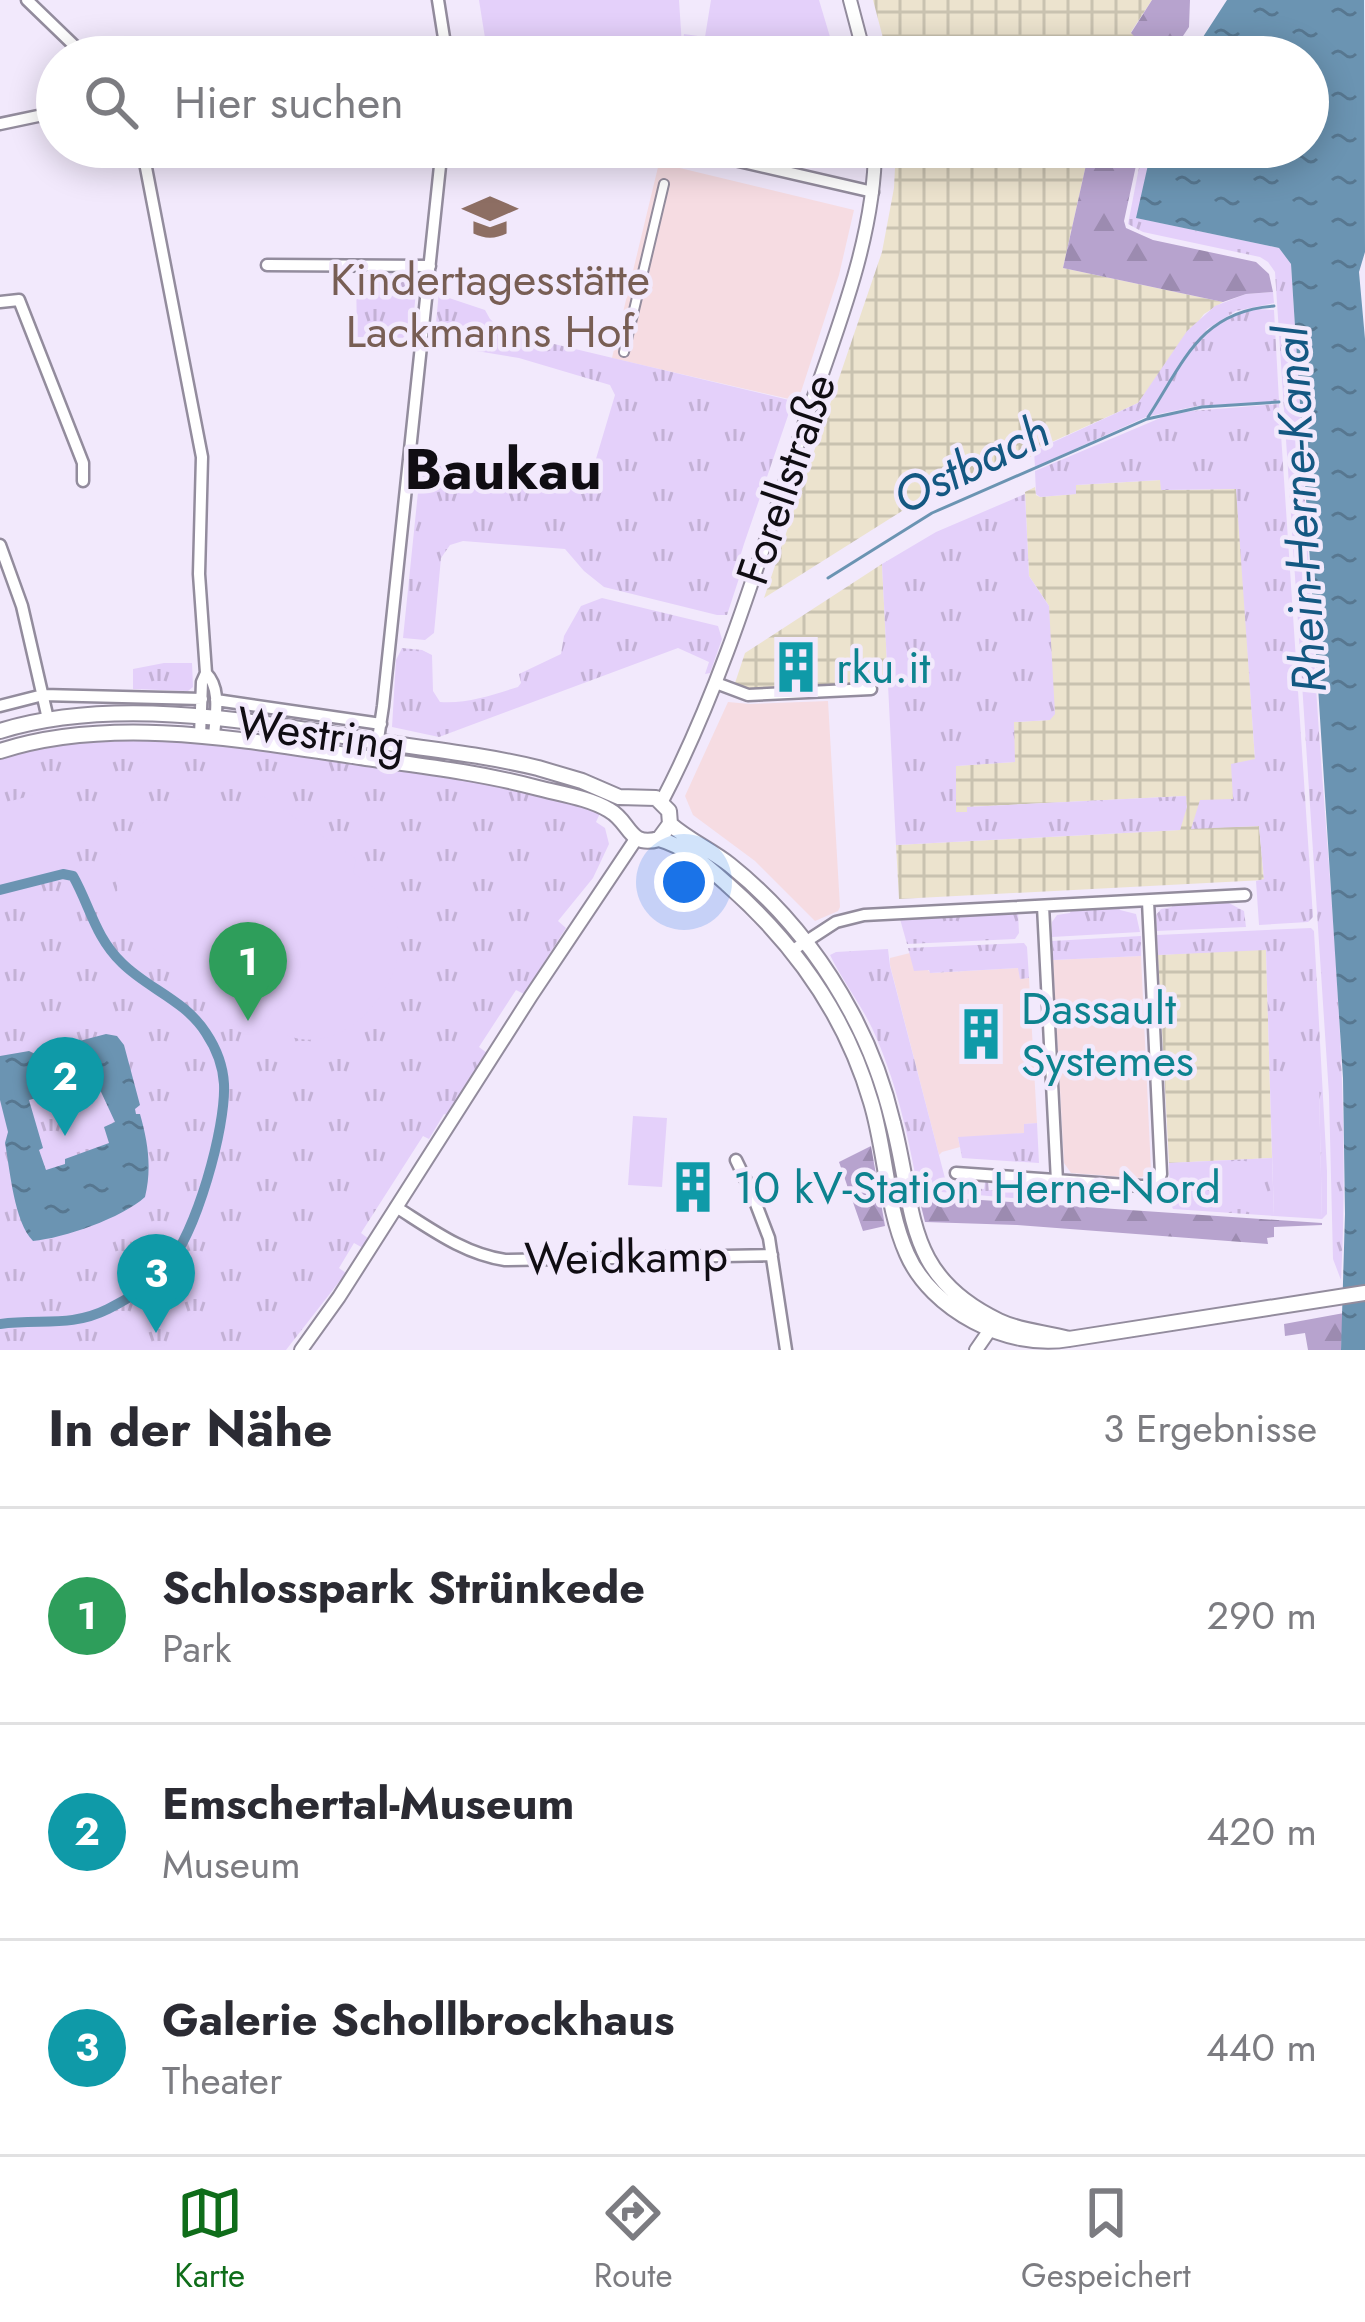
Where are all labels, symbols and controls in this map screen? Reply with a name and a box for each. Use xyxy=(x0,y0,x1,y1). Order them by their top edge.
search box xyxy=(36,36,1329,168)
icon: search xyxy=(78,69,144,135)
text: Hier suchen xyxy=(174,70,404,135)
school or university icon: Kindertagesstätte Lackmanns Hof xyxy=(461,188,519,246)
place label: Kindertagesstätte Lackmanns Hof xyxy=(330,247,650,364)
water label: Rhein-Herne-Kanal xyxy=(1256,323,1344,695)
street label: Forellstraße xyxy=(720,365,852,593)
water label: Ostbach xyxy=(881,396,1061,532)
district label: Baukau xyxy=(404,428,602,510)
place label: rku.it xyxy=(836,635,931,700)
building icon: rku.it xyxy=(767,638,825,696)
street label: Westring xyxy=(233,690,409,778)
your location xyxy=(654,852,714,912)
pin: 1 xyxy=(209,922,287,1021)
place label: Dassault Systemes xyxy=(1021,976,1194,1093)
building icon: Dassault Systemes xyxy=(952,1005,1010,1063)
pin: 2 xyxy=(26,1037,104,1136)
place label: 10 kV-Station Herne-Nord xyxy=(733,1155,1221,1220)
building icon: 10 kV-Station Herne-Nord xyxy=(664,1158,722,1216)
street label: Weidkamp xyxy=(524,1223,728,1291)
pin: 3 xyxy=(117,1234,195,1333)
text: In der Nähe xyxy=(48,1391,332,1465)
text: 3 Ergebnisse xyxy=(1103,1400,1317,1457)
text: Schlosspark Strünkede xyxy=(162,1555,645,1620)
text: 1 xyxy=(77,1587,97,1644)
text: 290 m xyxy=(1207,1587,1317,1644)
text: Park xyxy=(162,1620,232,1677)
text: Emschertal-Museum xyxy=(162,1771,574,1836)
text: 2 xyxy=(74,1803,100,1860)
text: 420 m xyxy=(1207,1803,1317,1860)
text: Museum xyxy=(162,1836,301,1893)
text: Galerie Schollbrockhaus xyxy=(162,1987,674,2052)
text: 3 xyxy=(75,2019,99,2076)
text: 440 m xyxy=(1206,2019,1317,2076)
text: Theater xyxy=(162,2052,282,2109)
tab: Karte xyxy=(174,2180,245,2299)
tab: Route xyxy=(594,2180,672,2299)
tab: Gespeichert xyxy=(1021,2180,1191,2299)

